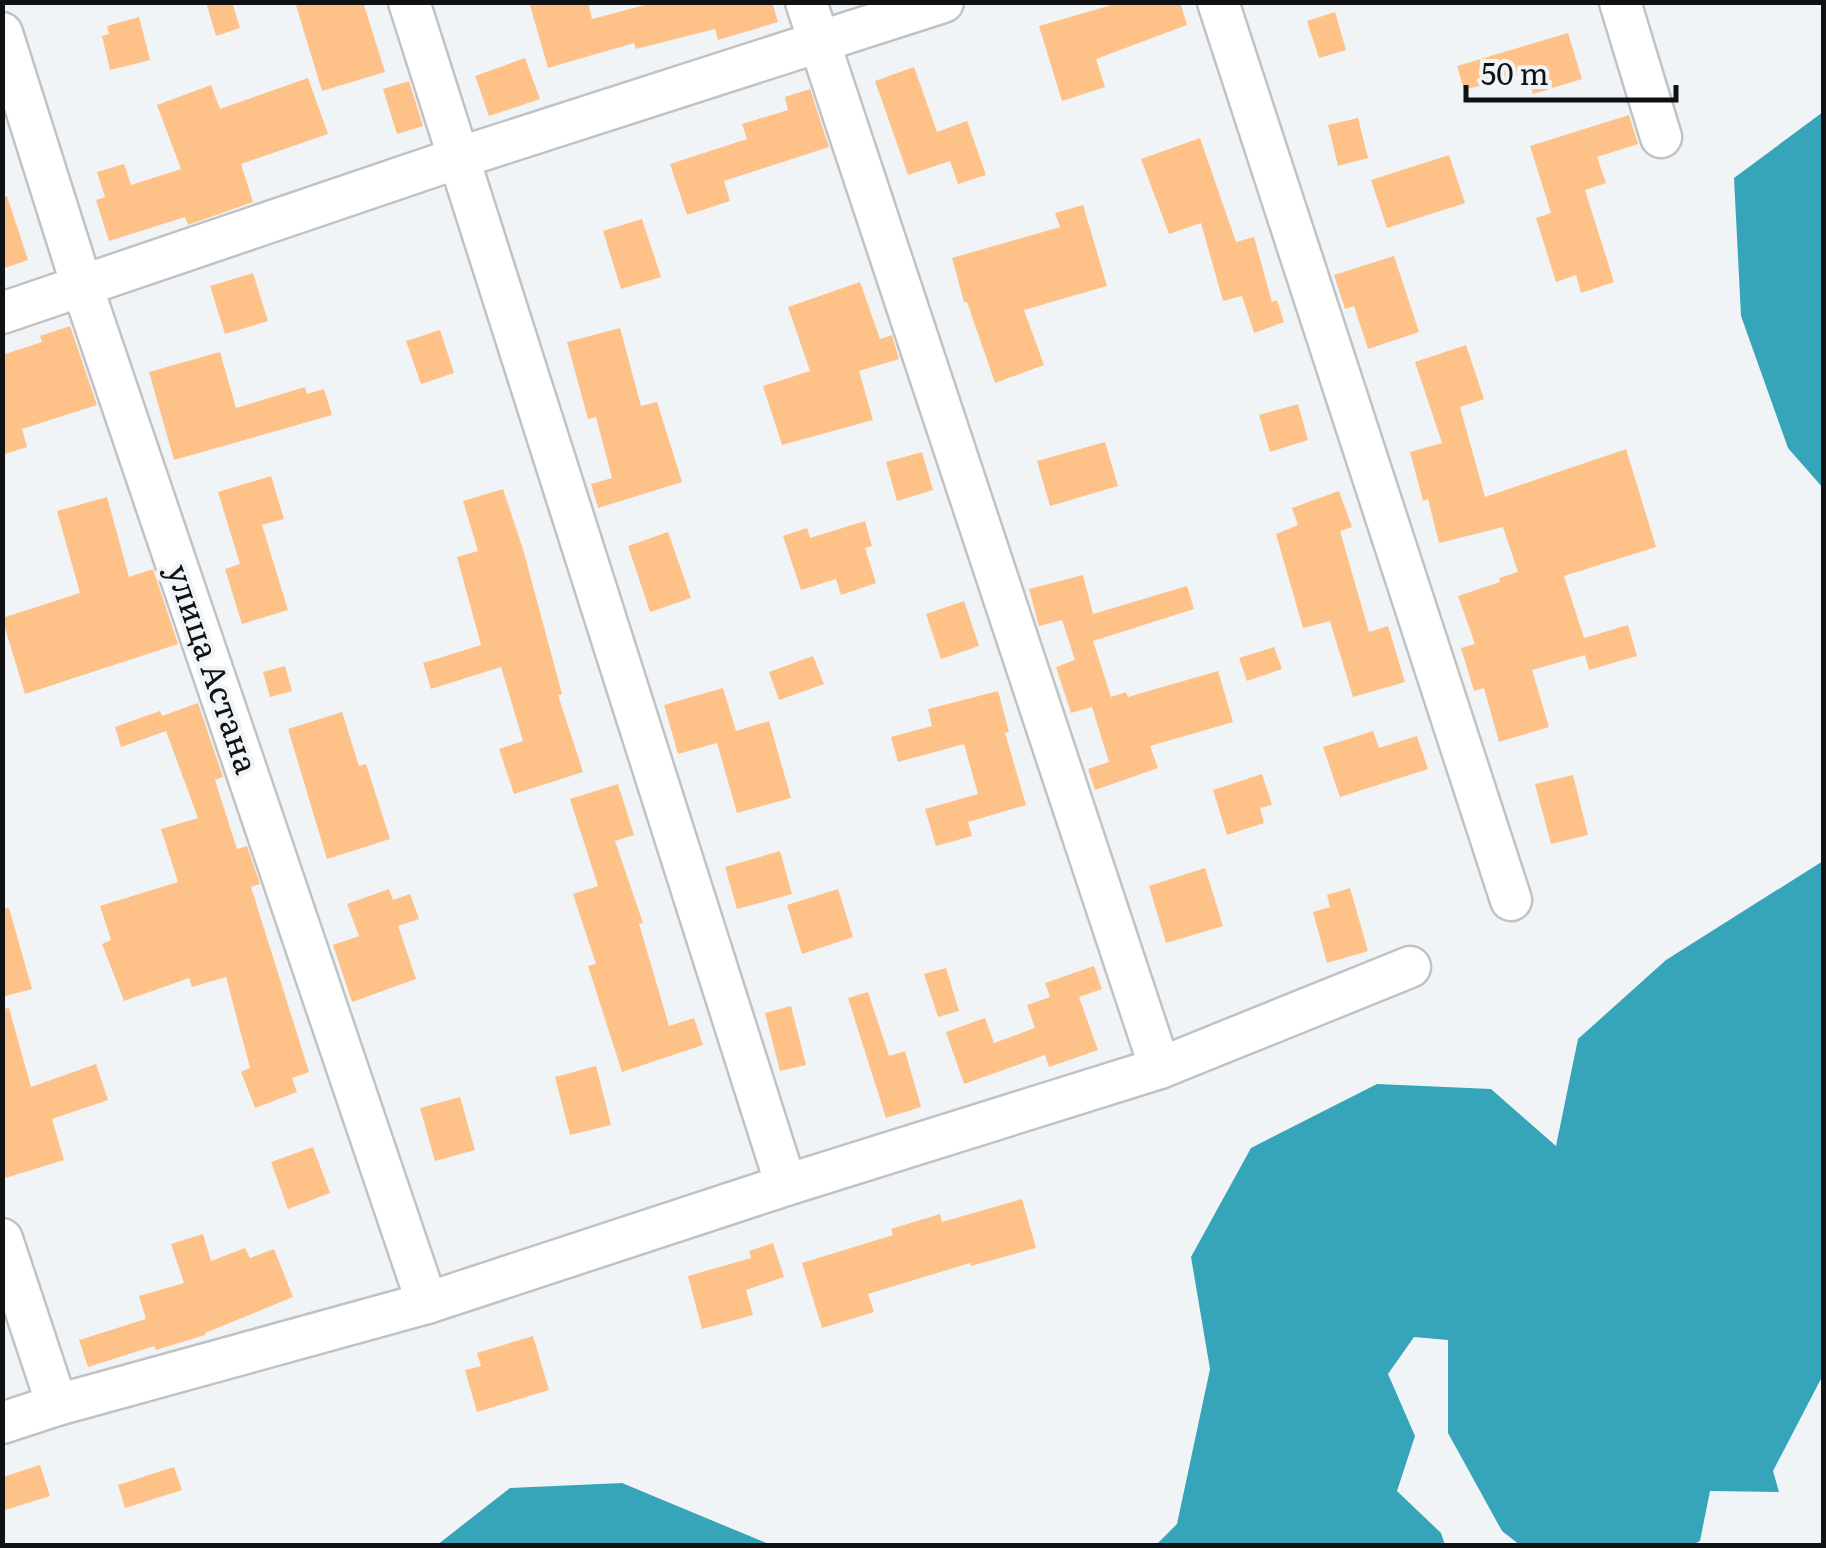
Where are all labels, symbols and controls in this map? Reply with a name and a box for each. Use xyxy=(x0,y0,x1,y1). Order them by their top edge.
scale bar xyxy=(1466,40,1676,102)
text: 50 m xyxy=(1481,50,1549,94)
street label: улица Астана xyxy=(157,557,273,780)

